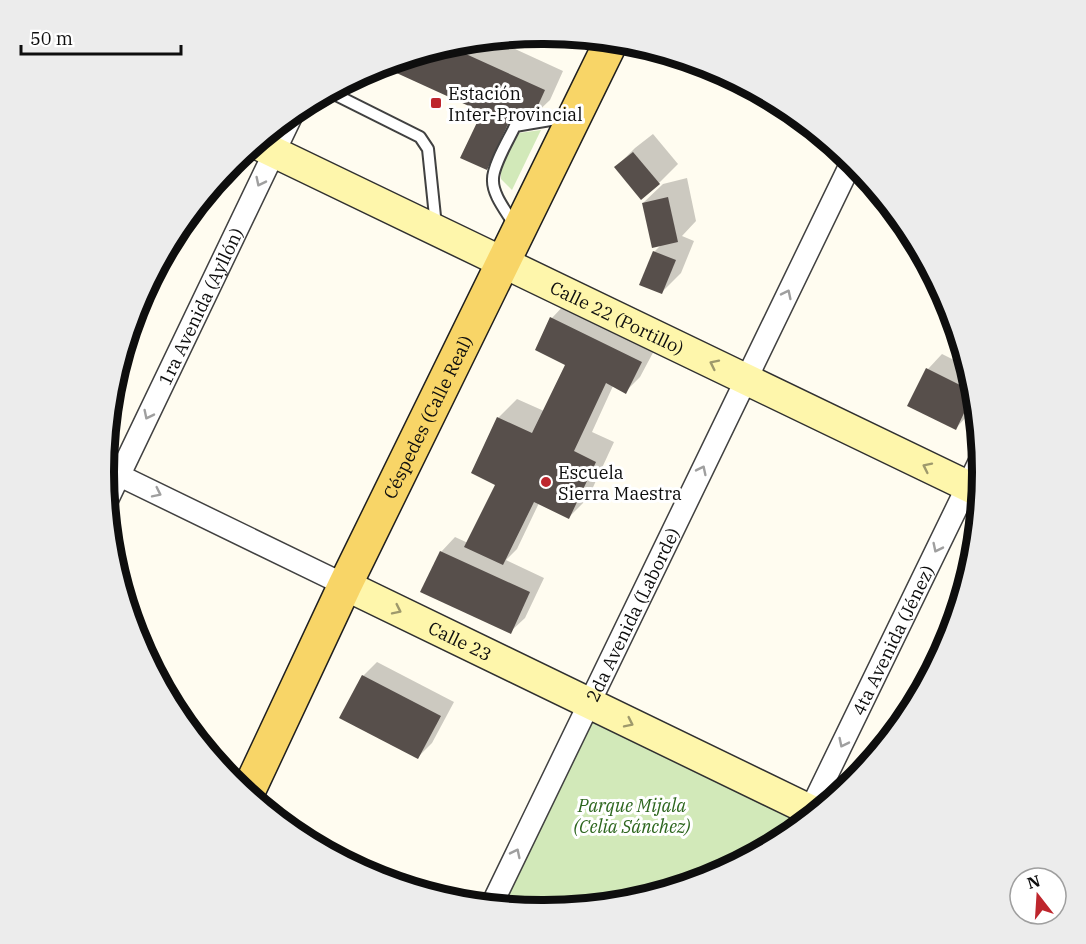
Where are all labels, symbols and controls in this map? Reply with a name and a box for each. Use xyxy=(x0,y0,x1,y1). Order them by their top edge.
scale bar xyxy=(21,18,182,56)
text: 50 m xyxy=(30,27,73,50)
place label: Estación Inter-Provincial xyxy=(448,82,583,126)
marker: Estación Inter-Provincial xyxy=(429,96,443,110)
one-way arrow xyxy=(256,176,267,187)
street label: 1ra Avenida (Ayllón) xyxy=(153,224,248,389)
street label: Calle 22 (Portillo) xyxy=(547,275,688,359)
one-way arrow xyxy=(780,290,792,301)
street label: Céspedes (Calle Real) xyxy=(378,331,477,503)
one-way arrow xyxy=(709,359,720,371)
one-way arrow xyxy=(144,409,156,420)
place label: Escuela Sierra Maestra xyxy=(558,461,682,505)
one-way arrow xyxy=(923,462,934,474)
one-way arrow xyxy=(695,465,707,476)
marker: Escuela Sierra Maestra xyxy=(539,475,553,489)
one-way arrow xyxy=(150,486,161,498)
street label: 2da Avenida (Laborde) xyxy=(580,524,684,705)
one-way arrow xyxy=(932,542,944,553)
street label: 4ta Avenida (Jénez) xyxy=(846,561,939,719)
one-way arrow xyxy=(391,603,402,614)
street label: Calle 23 xyxy=(425,616,496,666)
one-way arrow xyxy=(623,715,634,727)
one-way arrow xyxy=(838,736,850,747)
park label: Parque Mijala (Celia Sánchez) xyxy=(574,794,690,838)
one-way arrow xyxy=(509,849,521,860)
north arrow xyxy=(1008,866,1068,926)
text: N xyxy=(1025,870,1043,893)

